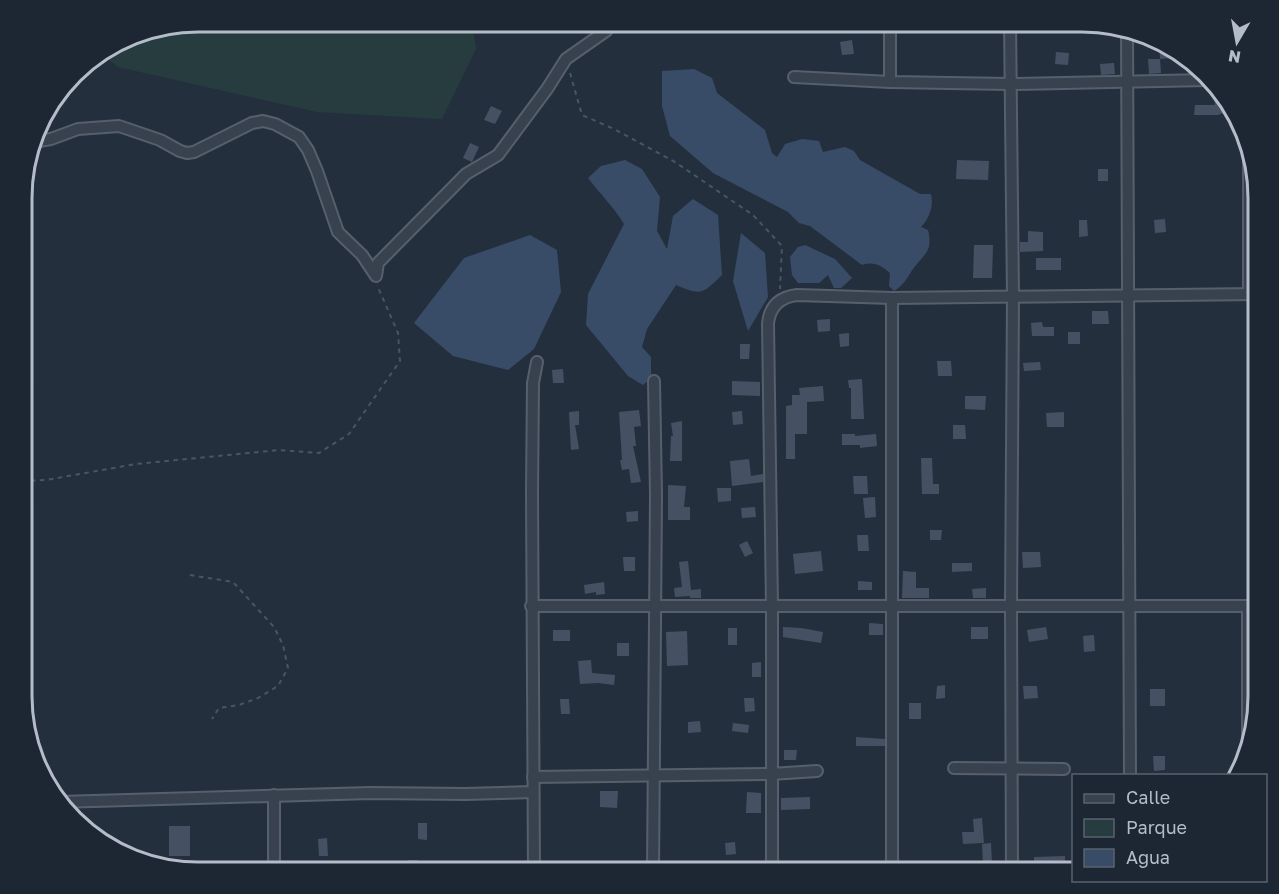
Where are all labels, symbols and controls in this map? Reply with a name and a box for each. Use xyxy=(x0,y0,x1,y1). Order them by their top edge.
north arrow xyxy=(1207,12,1267,72)
text: N xyxy=(1227,46,1242,68)
legend xyxy=(1072,774,1267,882)
text: Calle xyxy=(1126,786,1170,808)
text: Parque xyxy=(1126,816,1187,838)
text: Agua xyxy=(1126,846,1170,868)

